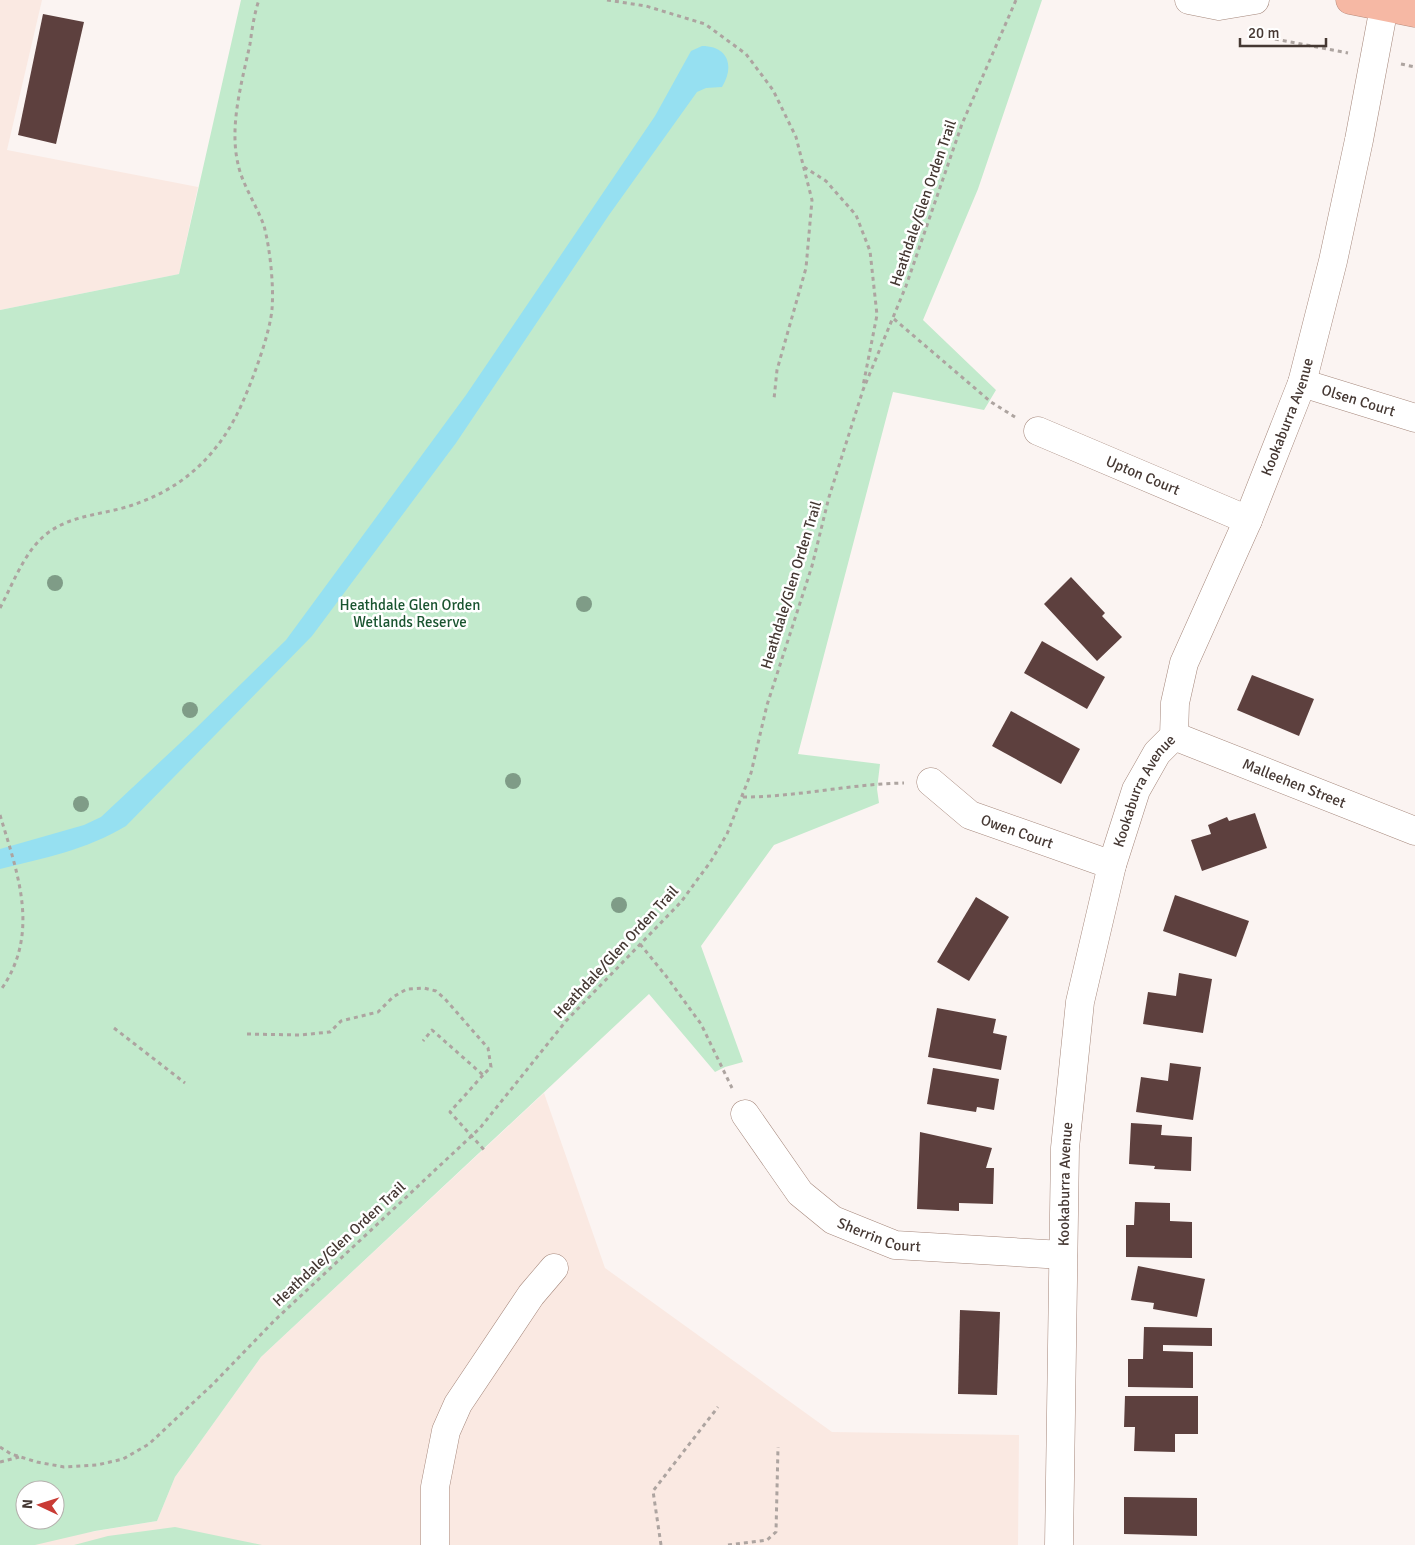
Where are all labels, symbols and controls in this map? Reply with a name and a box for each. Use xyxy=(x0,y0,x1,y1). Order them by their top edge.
scale bar xyxy=(1240,15,1326,47)
text: 20 m xyxy=(1248,24,1279,42)
street label: Heathdale/Glen Orden Trail xyxy=(886,117,960,289)
street label: Kookaburra Avenue xyxy=(1257,356,1317,478)
street label: Olsen Court xyxy=(1319,381,1397,420)
street label: Upton Court xyxy=(1103,452,1183,499)
street label: Heathdale/Glen Orden Trail xyxy=(757,499,825,671)
park label: Heathdale Glen Orden Wetlands Reserve xyxy=(340,596,480,631)
street label: Kookaburra Avenue xyxy=(1109,731,1179,849)
street label: Malleehen Street xyxy=(1240,755,1348,812)
street label: Owen Court xyxy=(978,811,1056,853)
street label: Heathdale/Glen Orden Trail xyxy=(550,882,682,1022)
street label: Kookaburra Avenue xyxy=(1055,1121,1077,1246)
street label: Heathdale/Glen Orden Trail xyxy=(269,1178,409,1310)
street label: Sherrin Court xyxy=(835,1214,921,1256)
north arrow xyxy=(15,1480,65,1530)
text: N xyxy=(19,1499,36,1510)

